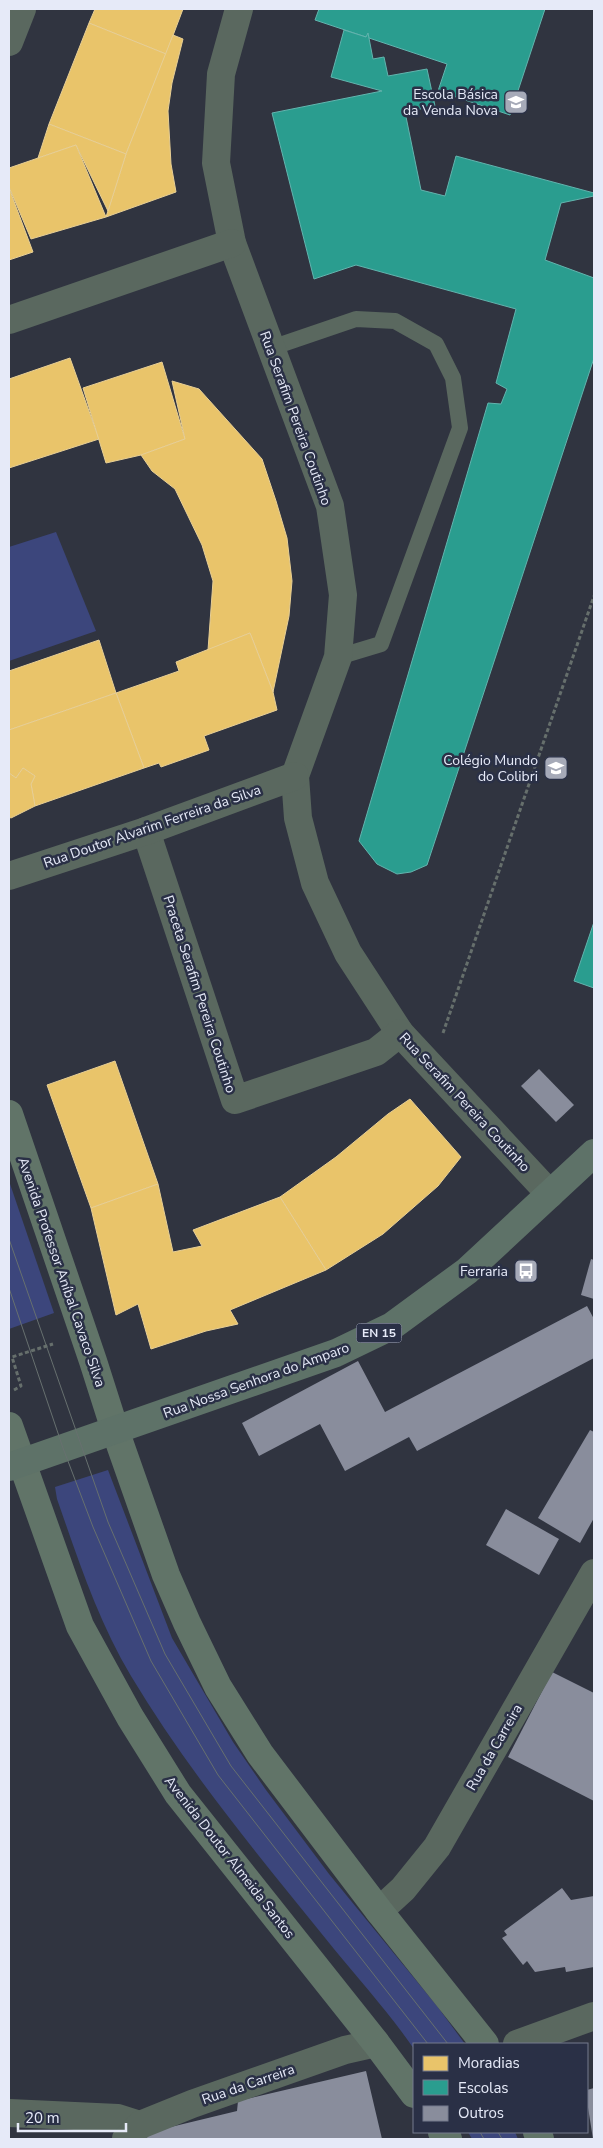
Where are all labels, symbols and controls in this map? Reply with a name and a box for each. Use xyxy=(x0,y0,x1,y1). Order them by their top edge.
place label: Escola Básica da Venda Nova xyxy=(403,85,498,120)
school or university icon: Escola Básica da Venda Nova xyxy=(503,89,529,115)
street label: Rua Serafim Pereira Coutinho xyxy=(255,328,336,508)
place label: Colégio Mundo do Colibri xyxy=(443,751,538,786)
school or university icon: Colégio Mundo do Colibri xyxy=(543,755,569,781)
street label: Rua Doutor Alvarim Ferreira da Silva xyxy=(41,780,264,873)
street label: Praceta Serafim Pereira Coutinho xyxy=(159,893,241,1096)
street label: Rua Serafim Pereira Coutinho xyxy=(395,1029,534,1176)
street label: Avenida Professor Aníbal Cavaco Silva xyxy=(13,1155,110,1390)
bus stop icon: Ferraria xyxy=(513,1258,539,1284)
place label: Ferraria xyxy=(460,1262,508,1281)
road number: EN 15 xyxy=(356,1324,402,1342)
street label: Rua Nossa Senhora do Amparo xyxy=(161,1338,352,1423)
street label: Rua da Carreira xyxy=(462,1700,527,1794)
street label: Avenida Doutor Almeida Santos xyxy=(160,1772,299,1943)
legend xyxy=(413,2043,588,2133)
text: Moradias xyxy=(458,2053,520,2073)
street label: Rua da Carreira xyxy=(199,2060,297,2109)
text: Escolas xyxy=(458,2078,509,2098)
scale bar xyxy=(18,2100,125,2132)
text: Outros xyxy=(458,2103,504,2123)
text: 20 m xyxy=(25,2108,60,2128)

